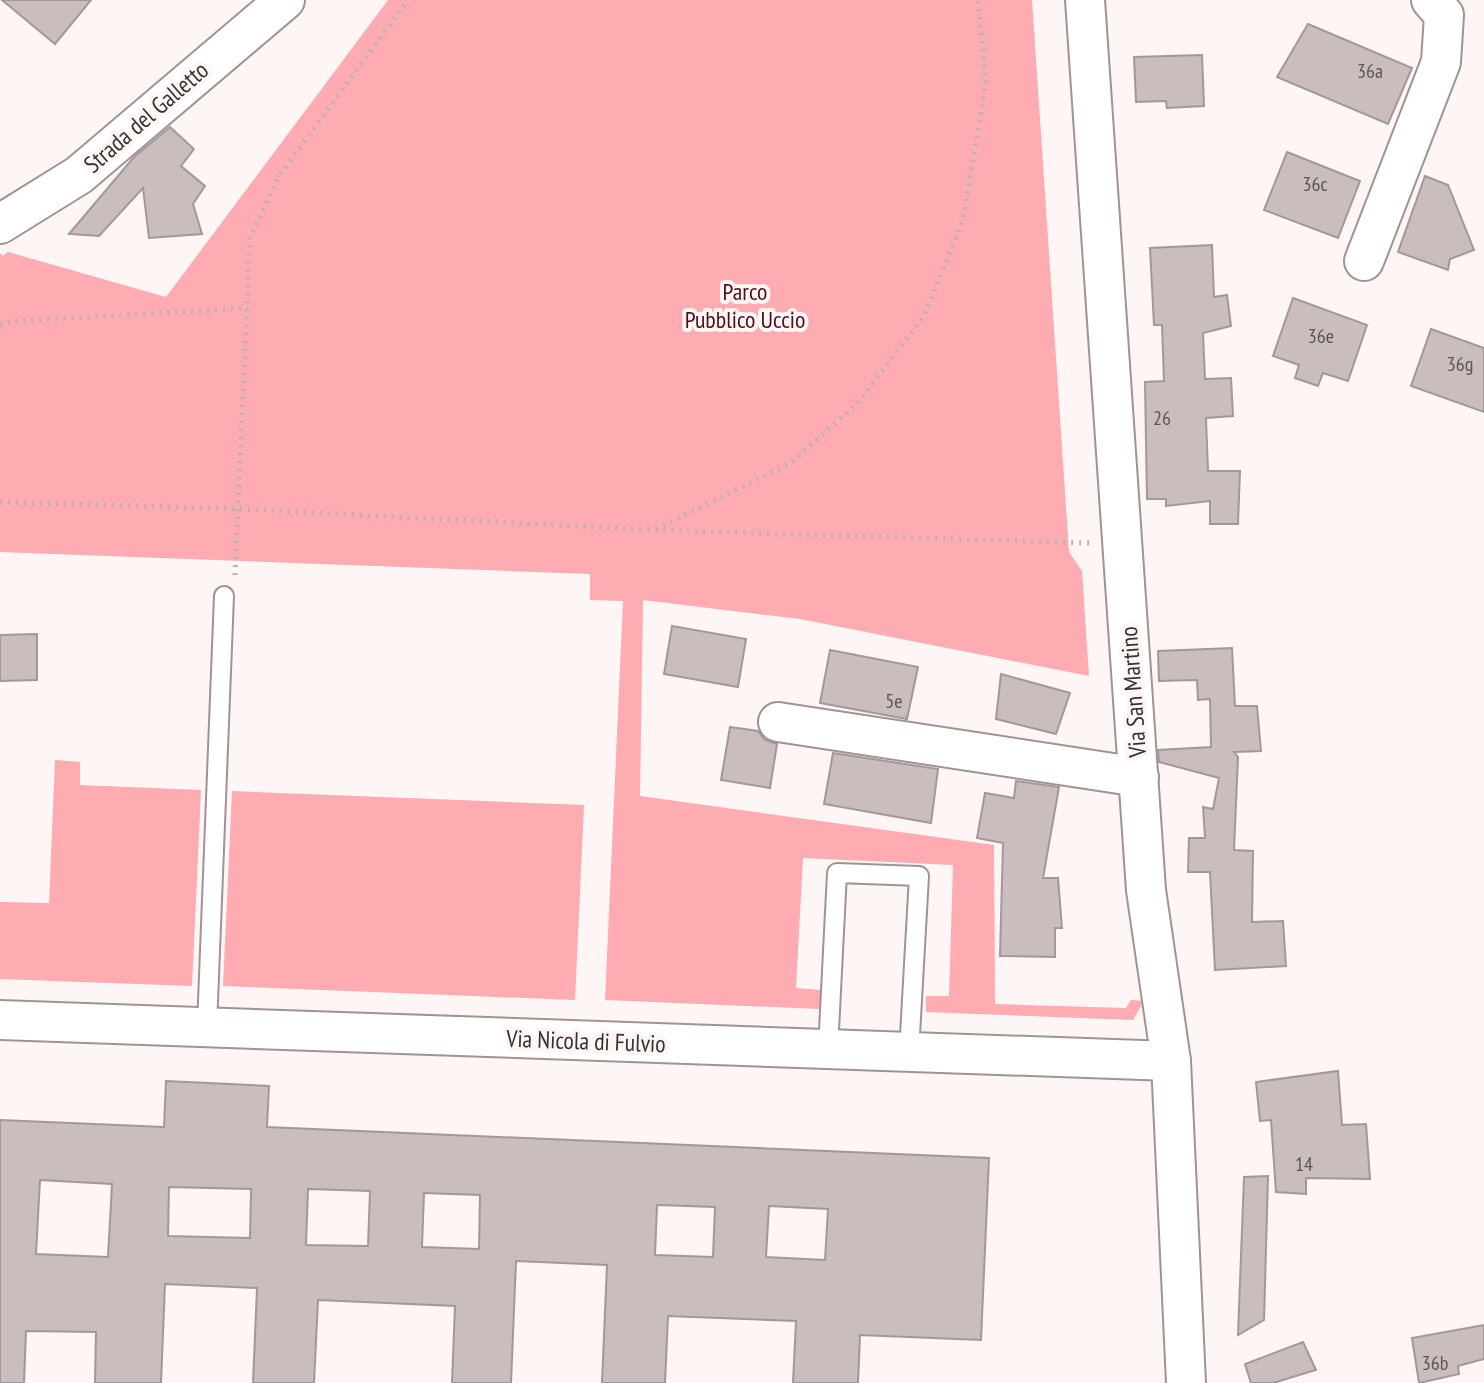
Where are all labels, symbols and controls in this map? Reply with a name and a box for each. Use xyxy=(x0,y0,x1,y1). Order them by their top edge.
street label: Strada del Galletto xyxy=(77,54,215,180)
house number: 36a xyxy=(1357,58,1383,84)
house number: 36c xyxy=(1302,171,1328,197)
park label: Parco Pubblico Uccio xyxy=(685,276,805,335)
house number: 36e xyxy=(1308,323,1334,349)
house number: 36g xyxy=(1447,351,1473,377)
house number: 26 xyxy=(1153,405,1171,431)
street label: Via San Martino xyxy=(1113,625,1153,760)
house number: 5e xyxy=(885,688,903,714)
street label: Via Nicola di Fulvio xyxy=(505,1023,666,1059)
house number: 14 xyxy=(1295,1151,1313,1177)
house number: 36b xyxy=(1422,1350,1448,1376)

